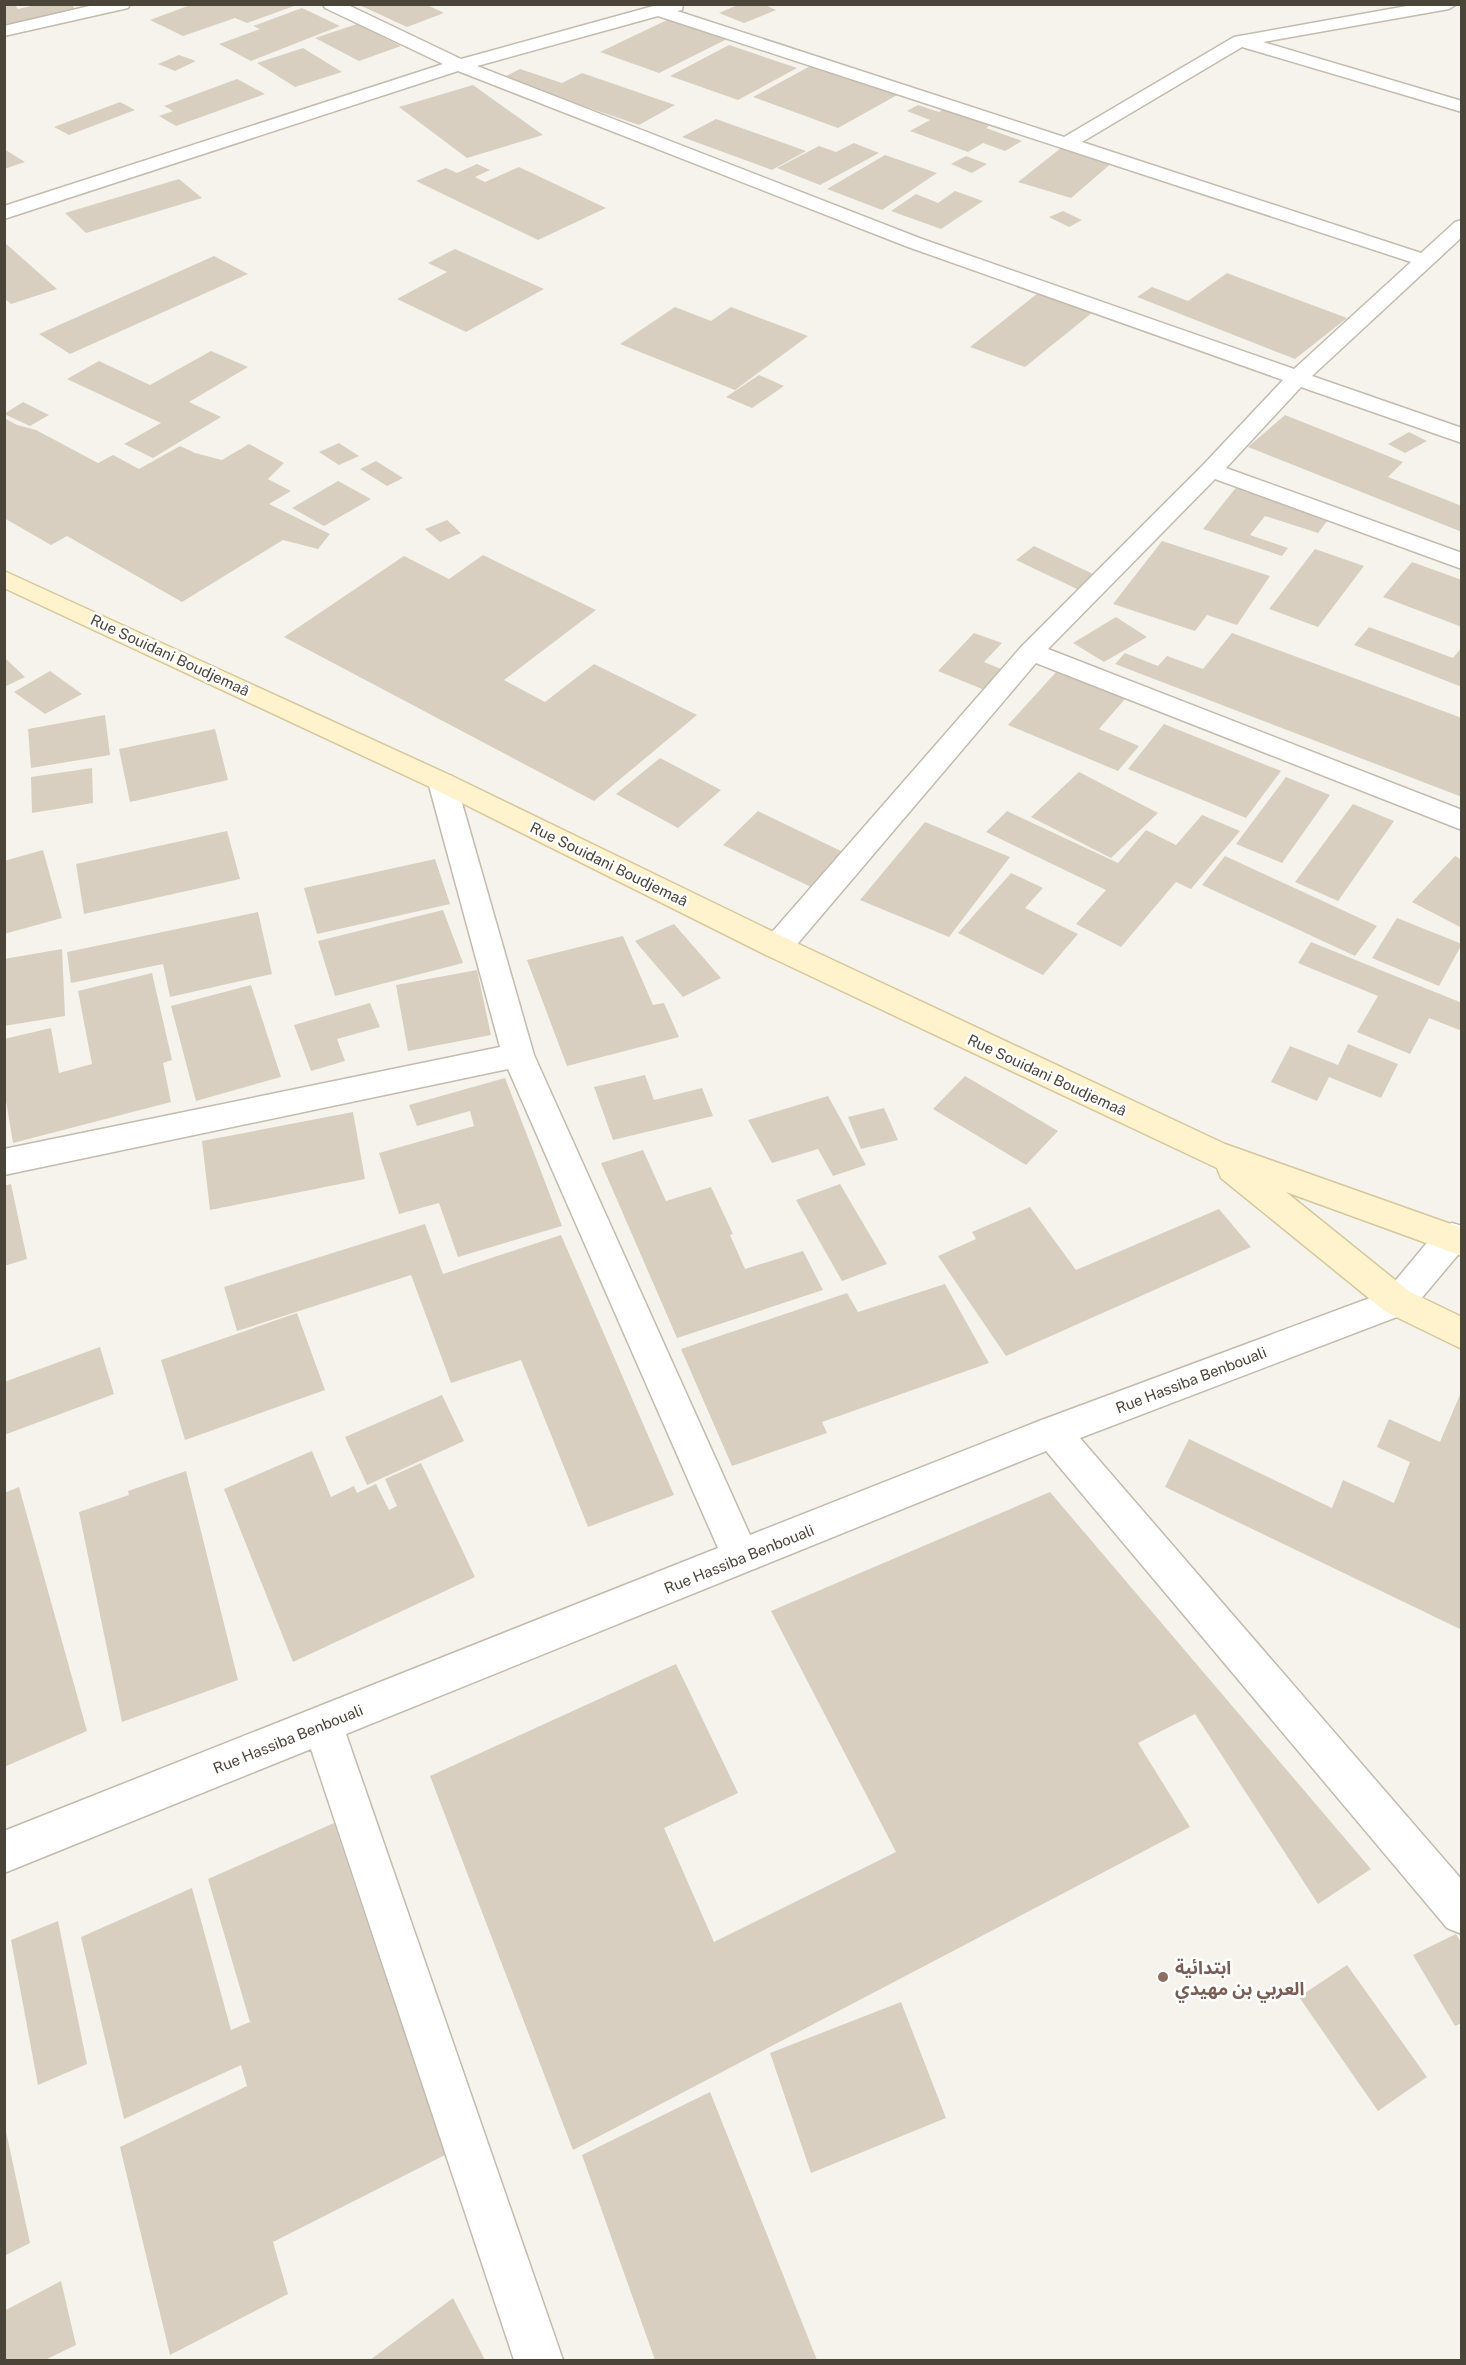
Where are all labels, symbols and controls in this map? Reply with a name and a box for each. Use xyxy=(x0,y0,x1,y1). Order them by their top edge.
street label: Rue Souidani Boudjemaâ xyxy=(88,611,252,699)
street label: Rue Souidani Boudjemaâ xyxy=(527,818,691,910)
street label: Rue Souidani Boudjemaâ xyxy=(965,1031,1129,1119)
street label: Rue Hassiba Benbouali xyxy=(1113,1343,1269,1417)
street label: Rue Hassiba Benbouali xyxy=(662,1521,816,1597)
street label: Rue Hassiba Benbouali xyxy=(211,1701,365,1777)
place label: ابتدائية العربي بن مهيدي xyxy=(1175,1957,1304,2003)
marker: ابتدائية العربي بن مهيدي xyxy=(1156,1970,1170,1984)

